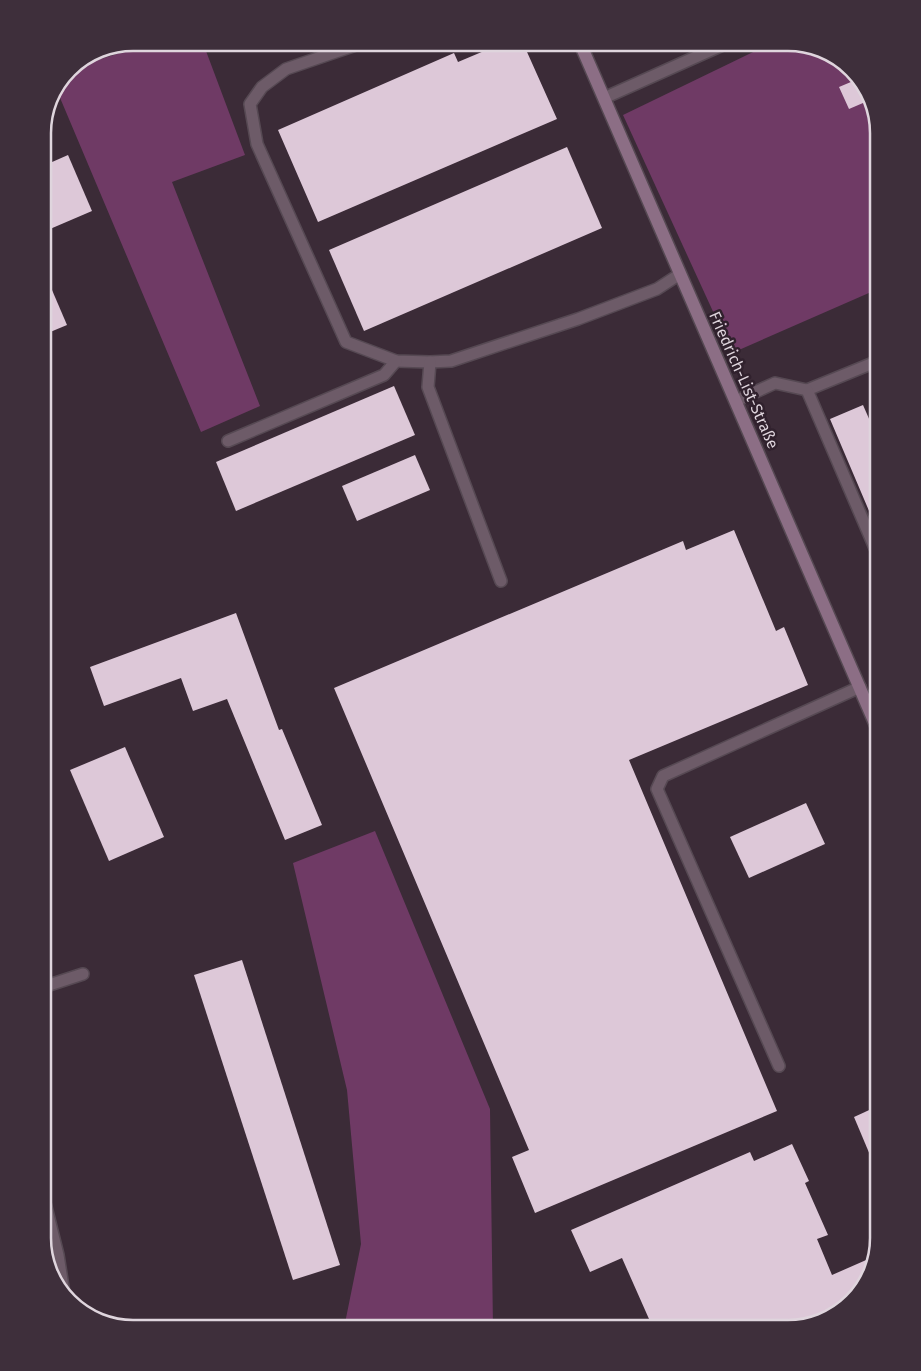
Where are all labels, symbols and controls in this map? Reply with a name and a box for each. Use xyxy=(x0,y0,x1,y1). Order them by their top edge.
street label: Friedrich-List-Straße xyxy=(705,308,783,452)

